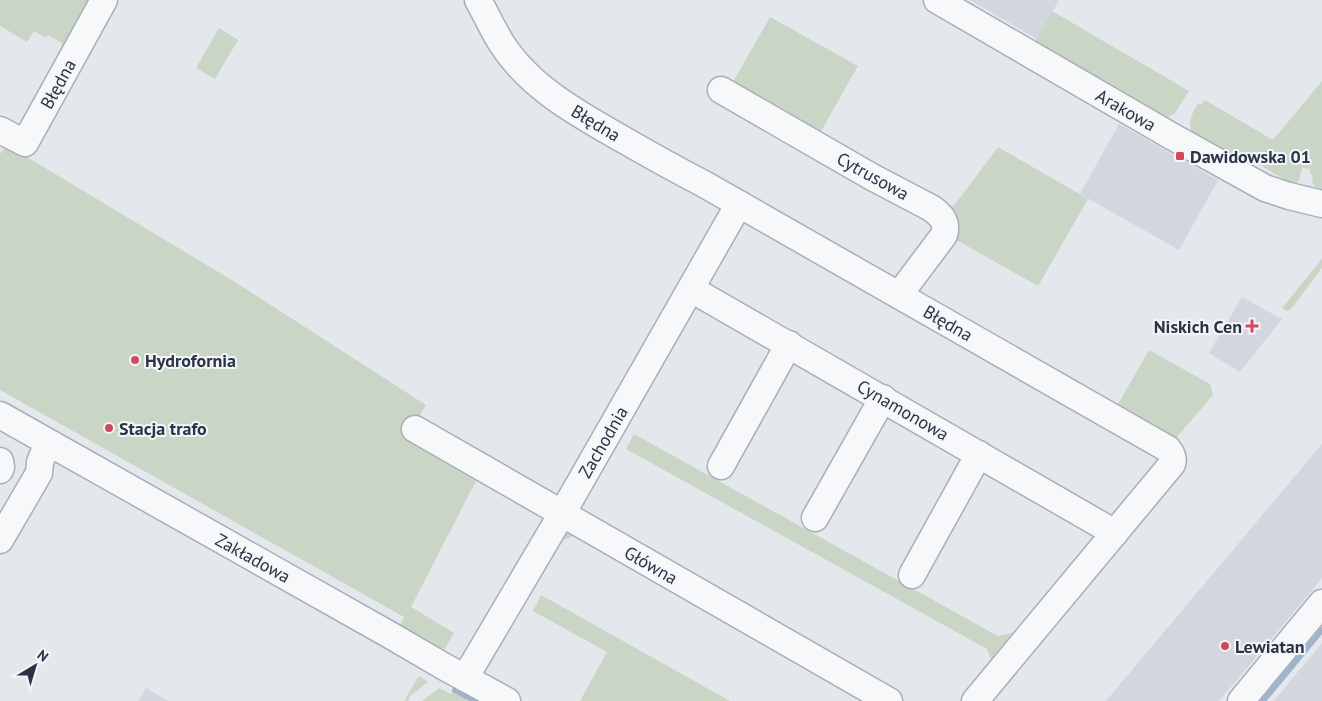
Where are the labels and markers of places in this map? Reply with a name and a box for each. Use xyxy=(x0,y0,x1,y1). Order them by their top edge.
place label: Dawidowska 01 xyxy=(1190,145,1311,168)
marker: Dawidowska 01 xyxy=(1174,150,1186,162)
place label: Niskich Cen xyxy=(1154,315,1242,338)
marker: Niskich Cen xyxy=(1246,320,1258,332)
place label: Hydrofornia xyxy=(145,349,236,372)
marker: Hydrofornia xyxy=(129,354,141,366)
place label: Stacja trafo xyxy=(119,417,207,440)
marker: Stacja trafo xyxy=(103,422,115,434)
place label: Lewiatan xyxy=(1235,635,1304,658)
marker: Lewiatan xyxy=(1219,640,1231,652)

